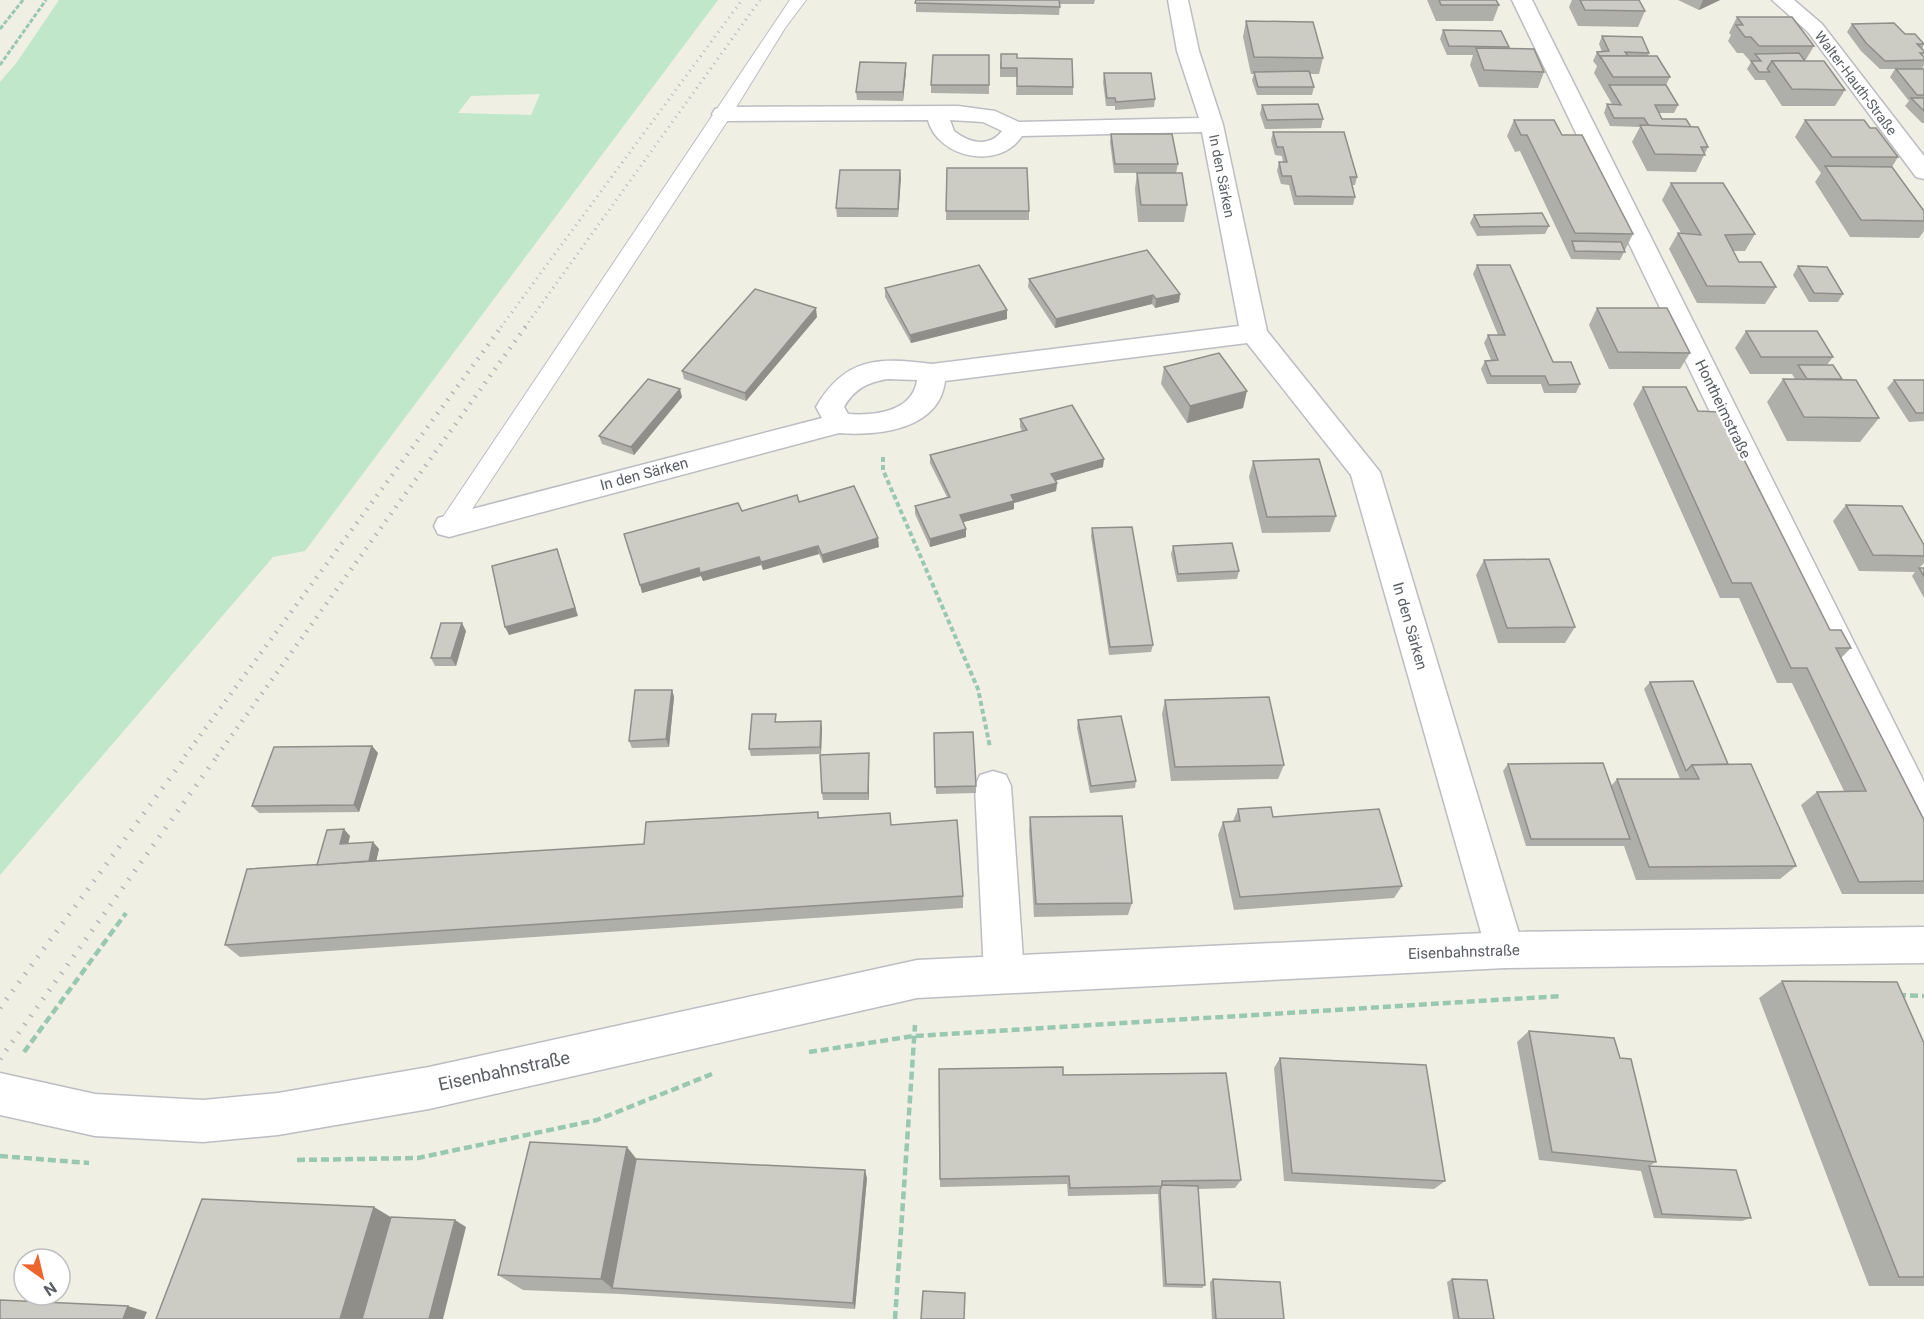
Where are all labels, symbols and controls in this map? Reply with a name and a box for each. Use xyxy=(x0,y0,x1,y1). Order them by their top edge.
street label: Walter-Hauth-Straße xyxy=(1812,28,1900,138)
street label: In den Särken xyxy=(1206,133,1238,219)
street label: Hontheimstraße xyxy=(1691,357,1755,461)
street label: In den Särken xyxy=(598,454,690,494)
street label: In den Särken xyxy=(1389,580,1431,672)
street label: Eisenbahnstraße xyxy=(1408,941,1520,963)
street label: Eisenbahnstraße xyxy=(436,1046,572,1095)
north arrow xyxy=(12,1247,72,1307)
text: N xyxy=(40,1278,60,1300)

